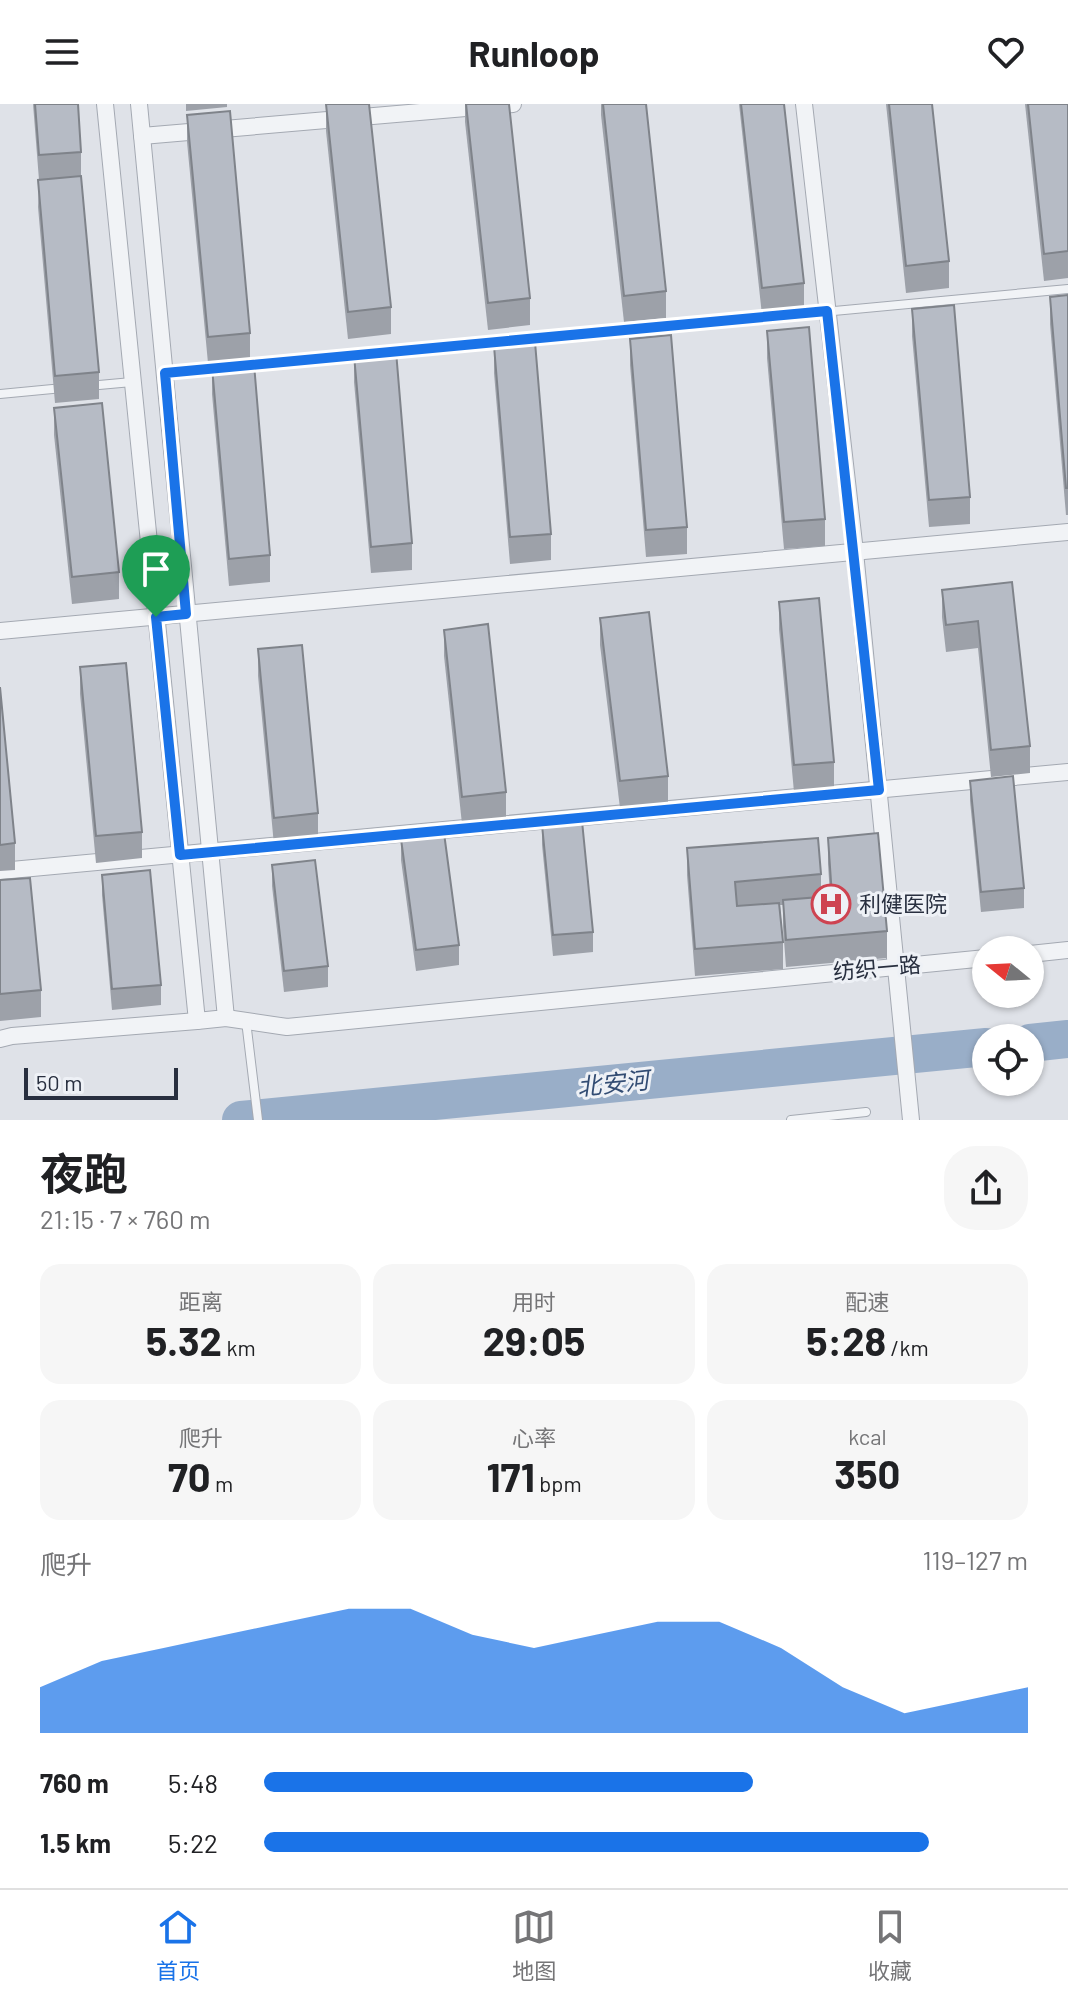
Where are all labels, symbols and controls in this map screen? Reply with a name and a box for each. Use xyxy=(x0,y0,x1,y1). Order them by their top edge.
icon: menu xyxy=(40,30,84,74)
icon: heart xyxy=(984,30,1028,74)
text: Runloop xyxy=(469,31,599,74)
pin xyxy=(122,535,190,617)
icon: arrive xyxy=(134,547,178,591)
hospital icon: 利健医院 xyxy=(810,883,852,925)
place label: 利健医院 xyxy=(859,890,947,916)
north arrow xyxy=(972,936,1044,1008)
map controls xyxy=(972,936,1044,1096)
street label: 纺织一路 xyxy=(832,950,922,984)
button: locate xyxy=(972,1024,1044,1096)
scale bar xyxy=(24,1064,178,1100)
water label: 北安河 xyxy=(576,1064,654,1101)
text: 50 m xyxy=(36,1069,82,1095)
text: 夜跑 xyxy=(40,1146,128,1199)
button: share xyxy=(944,1146,1028,1230)
text: 21:15 · 7 × 760 m xyxy=(40,1203,211,1234)
text: 距离 xyxy=(179,1288,223,1314)
text: 用时 xyxy=(512,1288,556,1314)
text: 配速 xyxy=(845,1288,889,1314)
text: 5.32 xyxy=(146,1316,222,1364)
text: 29:05 xyxy=(483,1316,585,1364)
text: 5:28 xyxy=(806,1316,886,1364)
text: km xyxy=(222,1334,256,1360)
text: /km xyxy=(886,1334,929,1360)
text: kcal xyxy=(848,1423,887,1449)
text: 爬升 xyxy=(179,1424,223,1450)
text: 心率 xyxy=(512,1424,556,1450)
text: 350 xyxy=(834,1449,900,1497)
text: 70 xyxy=(168,1452,211,1500)
text: 171 xyxy=(486,1452,535,1500)
text: m xyxy=(211,1470,233,1496)
text: bpm xyxy=(535,1470,582,1496)
text: 119–127 m xyxy=(922,1544,1028,1575)
text: 爬升 xyxy=(40,1548,92,1579)
text: 760 m xyxy=(40,1767,109,1798)
text: 5:48 xyxy=(168,1767,218,1798)
text: 1.5 km xyxy=(40,1827,111,1858)
text: 5:22 xyxy=(168,1827,218,1858)
tab: 首页 xyxy=(156,1905,200,1985)
tab: 地图 xyxy=(512,1905,556,1985)
tab: 收藏 xyxy=(868,1905,912,1985)

